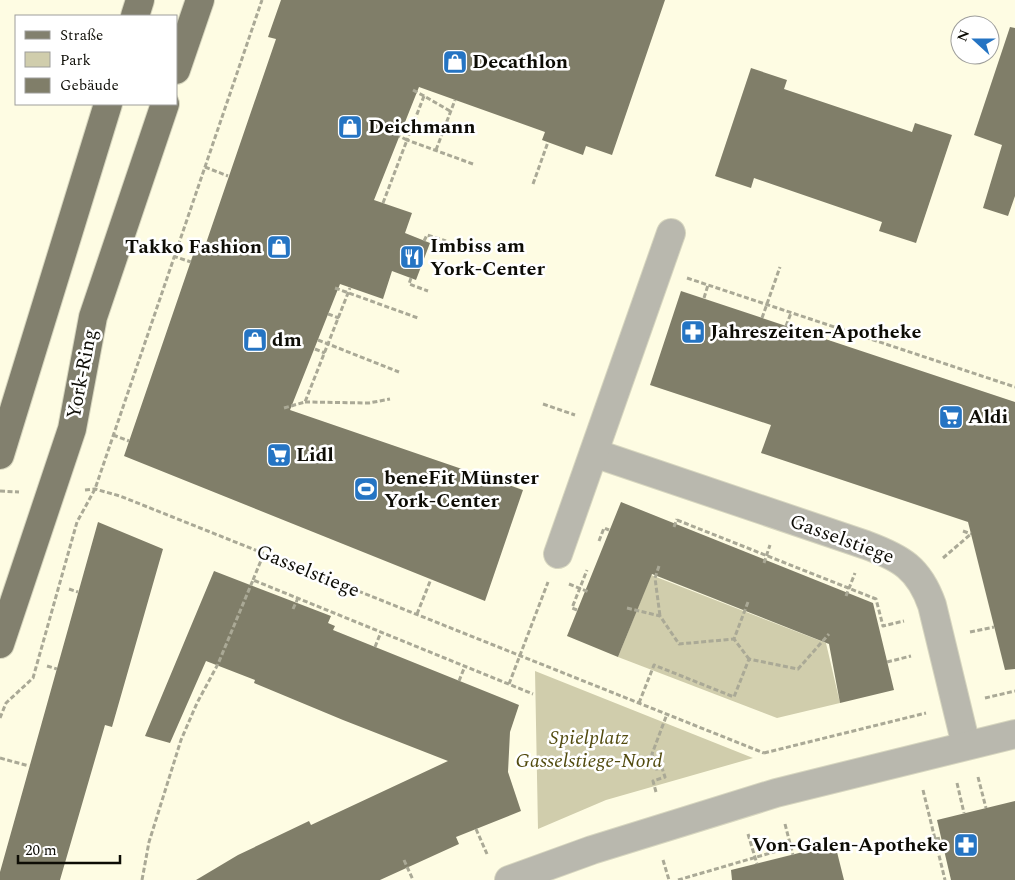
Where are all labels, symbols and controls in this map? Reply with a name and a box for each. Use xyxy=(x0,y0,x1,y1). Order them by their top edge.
legend xyxy=(15,15,178,105)
north arrow xyxy=(950,15,1000,65)
text: Straße xyxy=(60,24,103,47)
text: N xyxy=(951,26,975,45)
place label: Decathlon xyxy=(472,47,568,77)
text: Park xyxy=(60,49,91,72)
shop icon: Decathlon xyxy=(442,49,468,75)
text: Gebäude xyxy=(60,74,119,97)
place label: Deichmann xyxy=(368,112,476,142)
shop icon: Deichmann xyxy=(337,114,363,140)
place label: Imbiss am York-Center xyxy=(430,231,545,284)
place label: Takko Fashion xyxy=(125,232,262,262)
shop icon: Takko Fashion xyxy=(266,234,292,260)
restaurant icon: Imbiss am York-Center xyxy=(399,244,425,270)
place label: Jahreszeiten-Apotheke xyxy=(710,317,921,347)
pharmacy icon: Jahreszeiten-Apotheke xyxy=(680,319,706,345)
place label: dm xyxy=(272,325,302,355)
street label: York-Ring xyxy=(59,326,105,422)
shop icon: dm xyxy=(242,327,268,353)
place label: Aldi xyxy=(968,402,1008,432)
supermarket icon: Aldi xyxy=(938,404,964,430)
place label: Lidl xyxy=(296,440,334,470)
supermarket icon: Lidl xyxy=(266,442,292,468)
place label: beneFit Münster York-Center xyxy=(384,463,539,516)
sports icon: beneFit Münster York-Center xyxy=(353,476,379,502)
street label: Gasselstiege xyxy=(785,506,899,572)
street label: Gasselstiege xyxy=(252,537,364,605)
park label: Spielplatz Gasselstiege-Nord xyxy=(515,723,663,776)
place label: Von-Galen-Apotheke xyxy=(752,830,948,860)
scale bar xyxy=(18,832,120,864)
pharmacy icon: Von-Galen-Apotheke xyxy=(953,832,979,858)
text: 20 m xyxy=(25,839,57,862)

